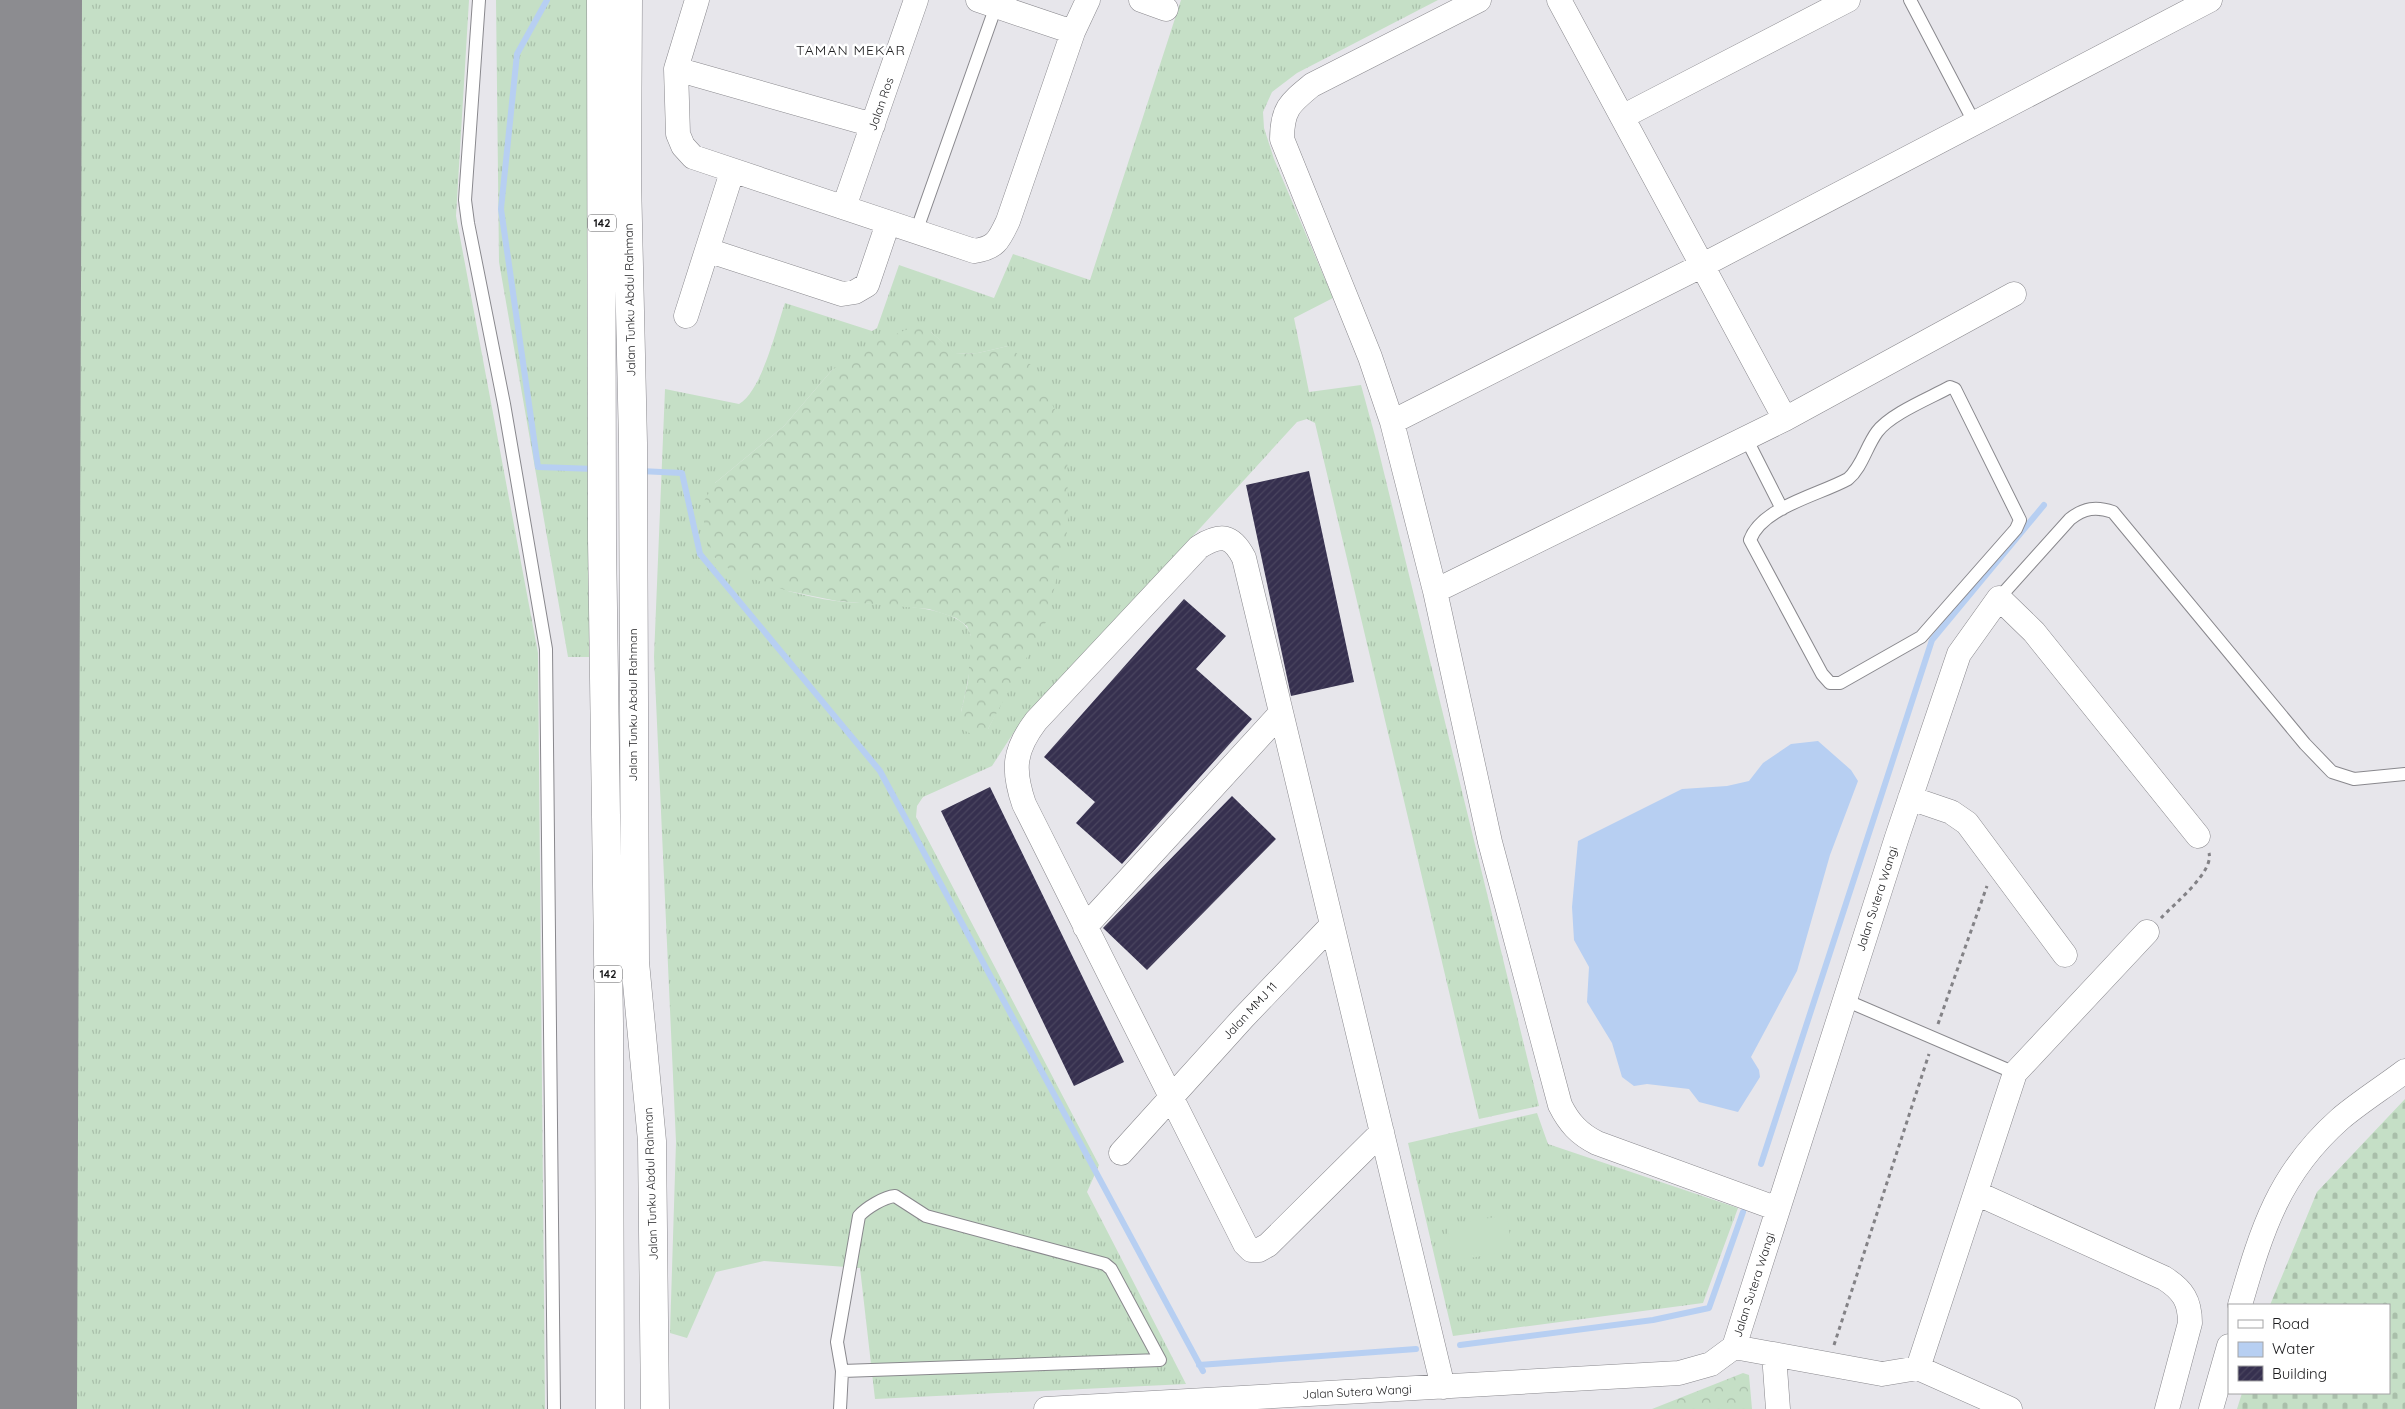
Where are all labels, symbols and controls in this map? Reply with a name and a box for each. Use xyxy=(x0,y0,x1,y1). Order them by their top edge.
district label: TAMAN MEKAR xyxy=(796,41,906,59)
street label: Jalan Ros xyxy=(864,75,897,132)
road number: 142 xyxy=(588,214,616,232)
street label: Jalan Tunku Abdul Rahman xyxy=(621,223,638,377)
street label: Jalan Tunku Abdul Rahman xyxy=(625,628,640,782)
street label: Jalan Sutera Wangi xyxy=(1852,844,1901,953)
road number: 142 xyxy=(594,966,622,982)
street label: Jalan MMJ 11 xyxy=(1219,979,1280,1043)
street label: Jalan Tunku Abdul Rahman xyxy=(640,1107,661,1261)
street label: Jalan Sutera Wangi xyxy=(1729,1230,1778,1339)
legend xyxy=(2228,1304,2390,1394)
text: Road xyxy=(2272,1314,2309,1333)
text: Water xyxy=(2272,1339,2315,1358)
text: Building xyxy=(2272,1364,2327,1383)
street label: Jalan Sutera Wangi xyxy=(1302,1381,1412,1402)

